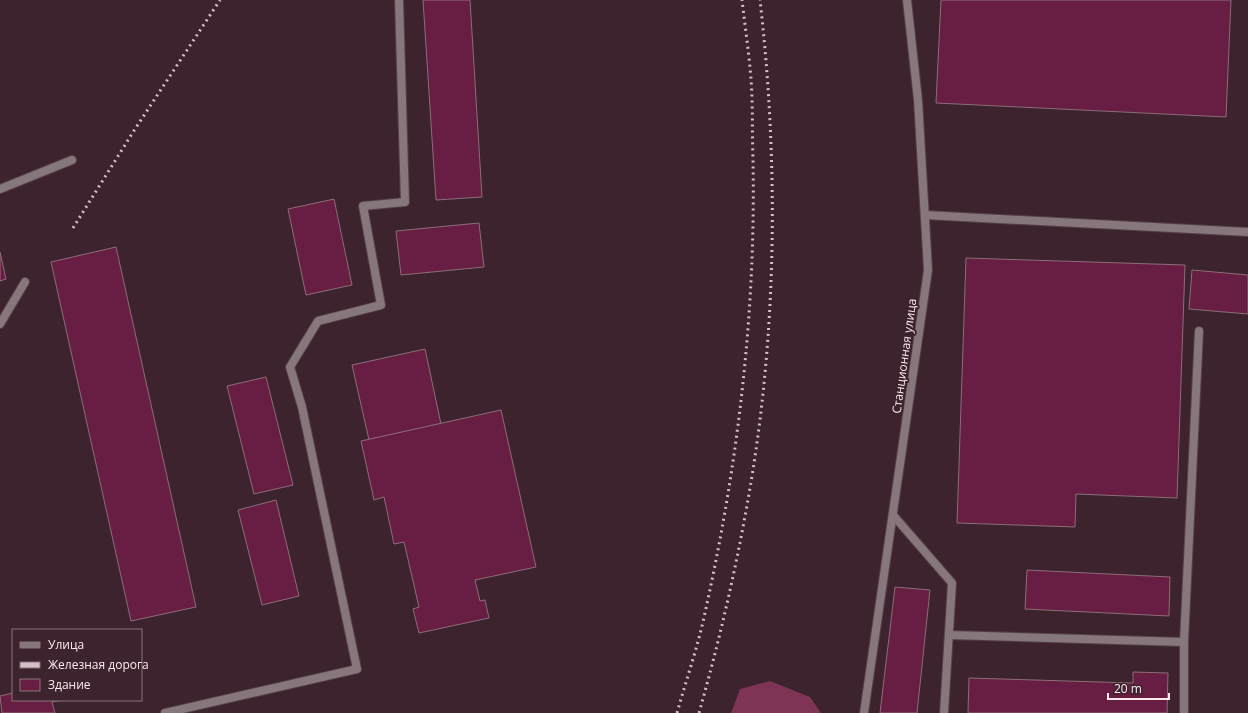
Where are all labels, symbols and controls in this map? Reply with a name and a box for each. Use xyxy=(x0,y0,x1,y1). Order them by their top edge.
street label: Станционная улица xyxy=(888,297,920,415)
legend xyxy=(12,629,142,701)
text: Улица xyxy=(48,636,84,653)
text: Железная дорога xyxy=(48,656,149,673)
scale bar xyxy=(1108,675,1169,701)
text: Здание xyxy=(48,676,91,693)
text: 20 m xyxy=(1114,680,1142,697)

